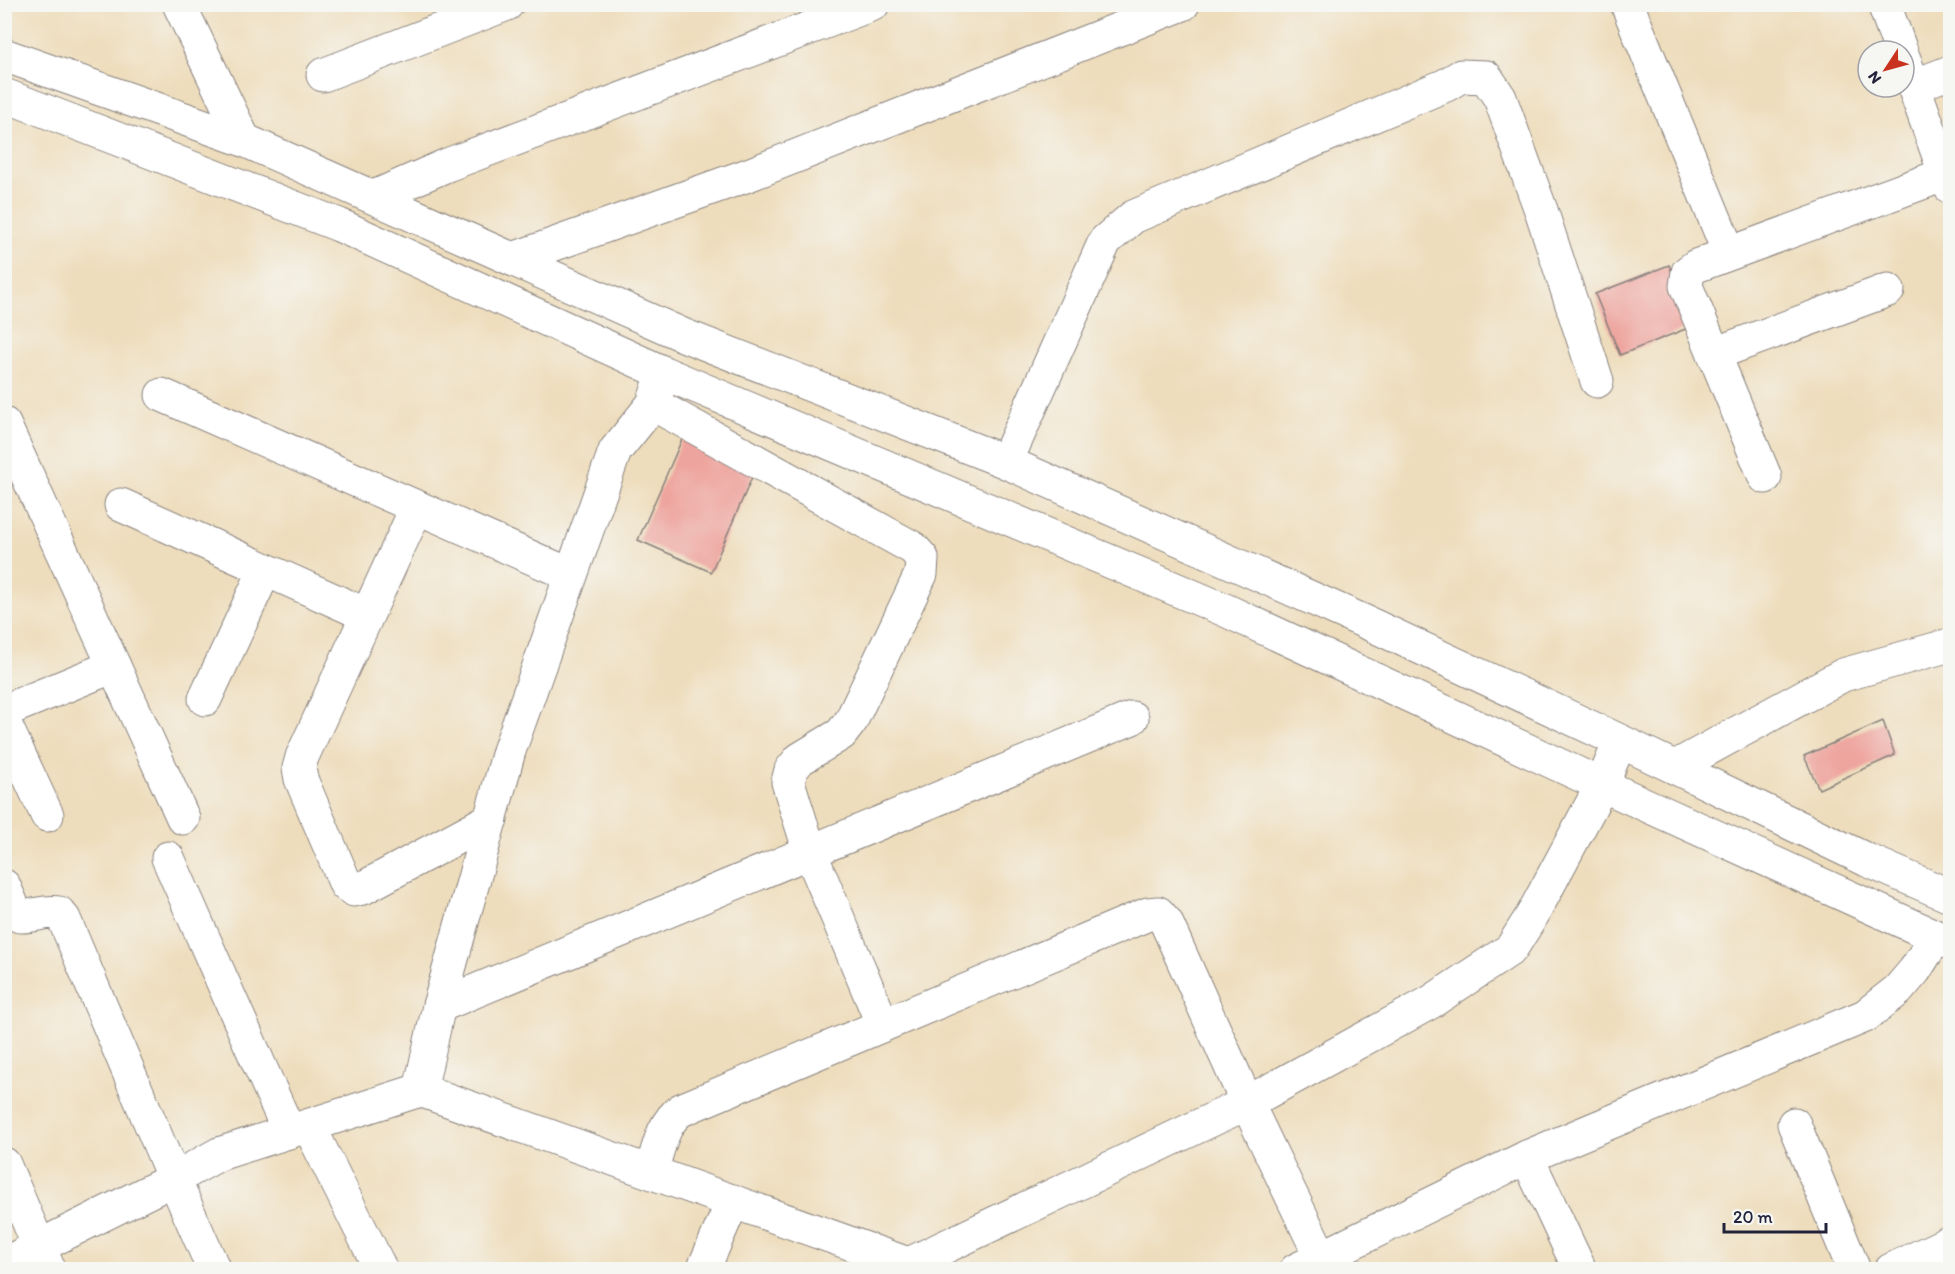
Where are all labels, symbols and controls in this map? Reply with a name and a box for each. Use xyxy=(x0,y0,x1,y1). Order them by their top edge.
north arrow xyxy=(1856,39,1916,99)
text: N xyxy=(1863,68,1885,87)
scale bar xyxy=(1724,1196,1826,1234)
text: 20 m xyxy=(1733,1206,1773,1228)

